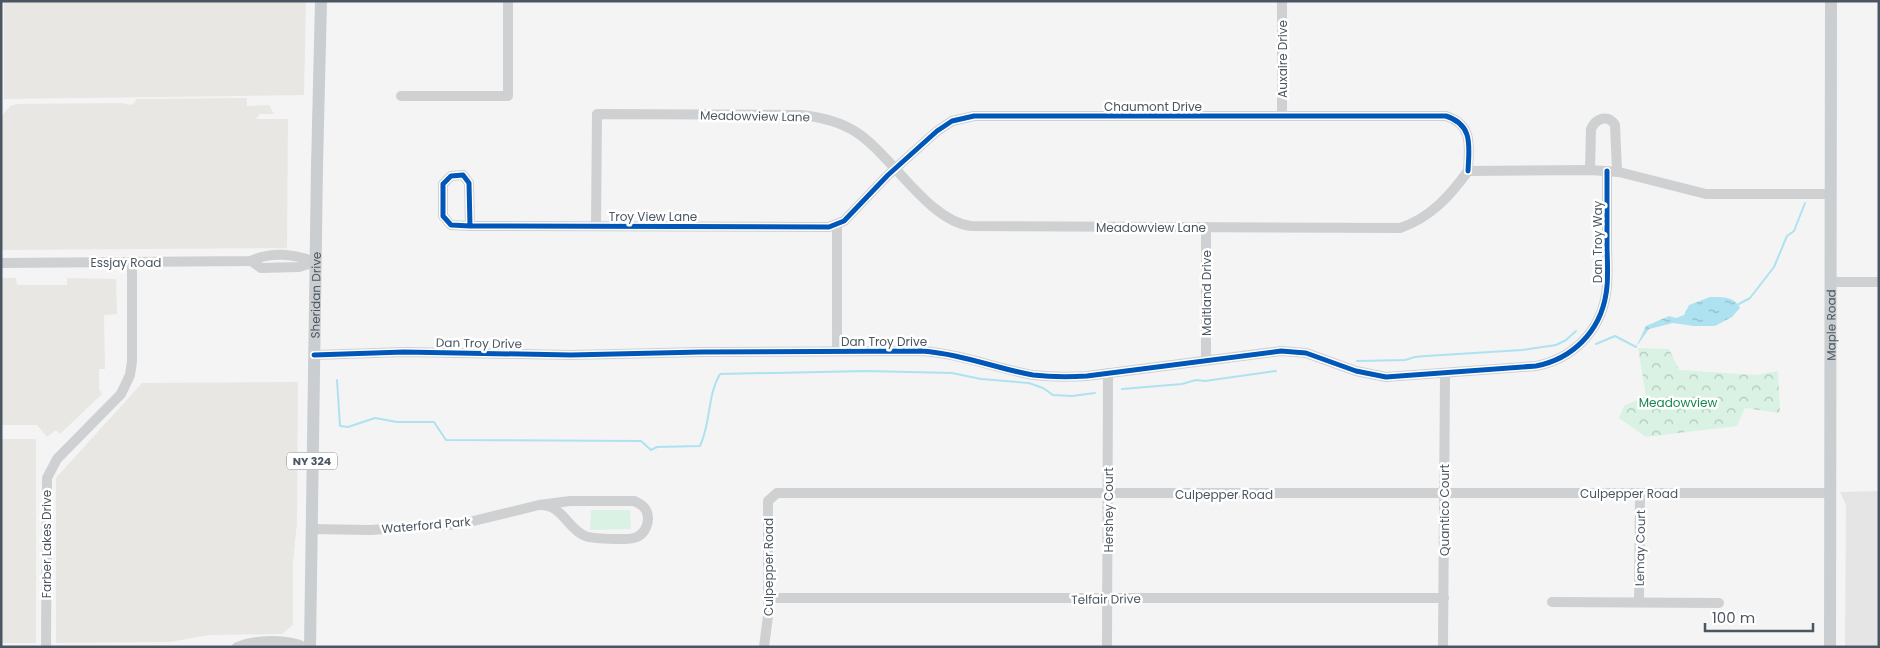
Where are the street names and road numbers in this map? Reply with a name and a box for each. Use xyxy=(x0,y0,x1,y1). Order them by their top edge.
street label: Auxaire Drive xyxy=(1274,20,1291,98)
street label: Chaumont Drive xyxy=(1104,98,1202,115)
street label: Meadowview Lane xyxy=(700,107,810,125)
street label: Dan Troy Way xyxy=(1589,200,1606,283)
street label: Troy View Lane xyxy=(609,208,697,225)
street label: Meadowview Lane xyxy=(1096,219,1206,236)
street label: Maitland Drive xyxy=(1198,250,1215,336)
street label: Sheridan Drive xyxy=(306,251,324,339)
street label: Essjay Road xyxy=(91,254,161,271)
street label: Maple Road xyxy=(1822,289,1839,361)
street label: Dan Troy Drive xyxy=(841,333,927,350)
street label: Dan Troy Drive xyxy=(436,334,522,352)
road number: NY 324 xyxy=(287,452,337,470)
street label: Quantico Court xyxy=(1436,464,1453,556)
street label: Hershey Court xyxy=(1100,467,1117,553)
street label: Culpepper Road xyxy=(1580,485,1678,502)
street label: Culpepper Road xyxy=(1175,486,1273,503)
street label: Farber Lakes Drive xyxy=(38,490,55,598)
street label: Lemay Court xyxy=(1631,510,1649,586)
street label: Waterford Park xyxy=(381,513,472,537)
street label: Culpepper Road xyxy=(760,518,777,616)
street label: Telfair Drive xyxy=(1071,590,1141,608)

